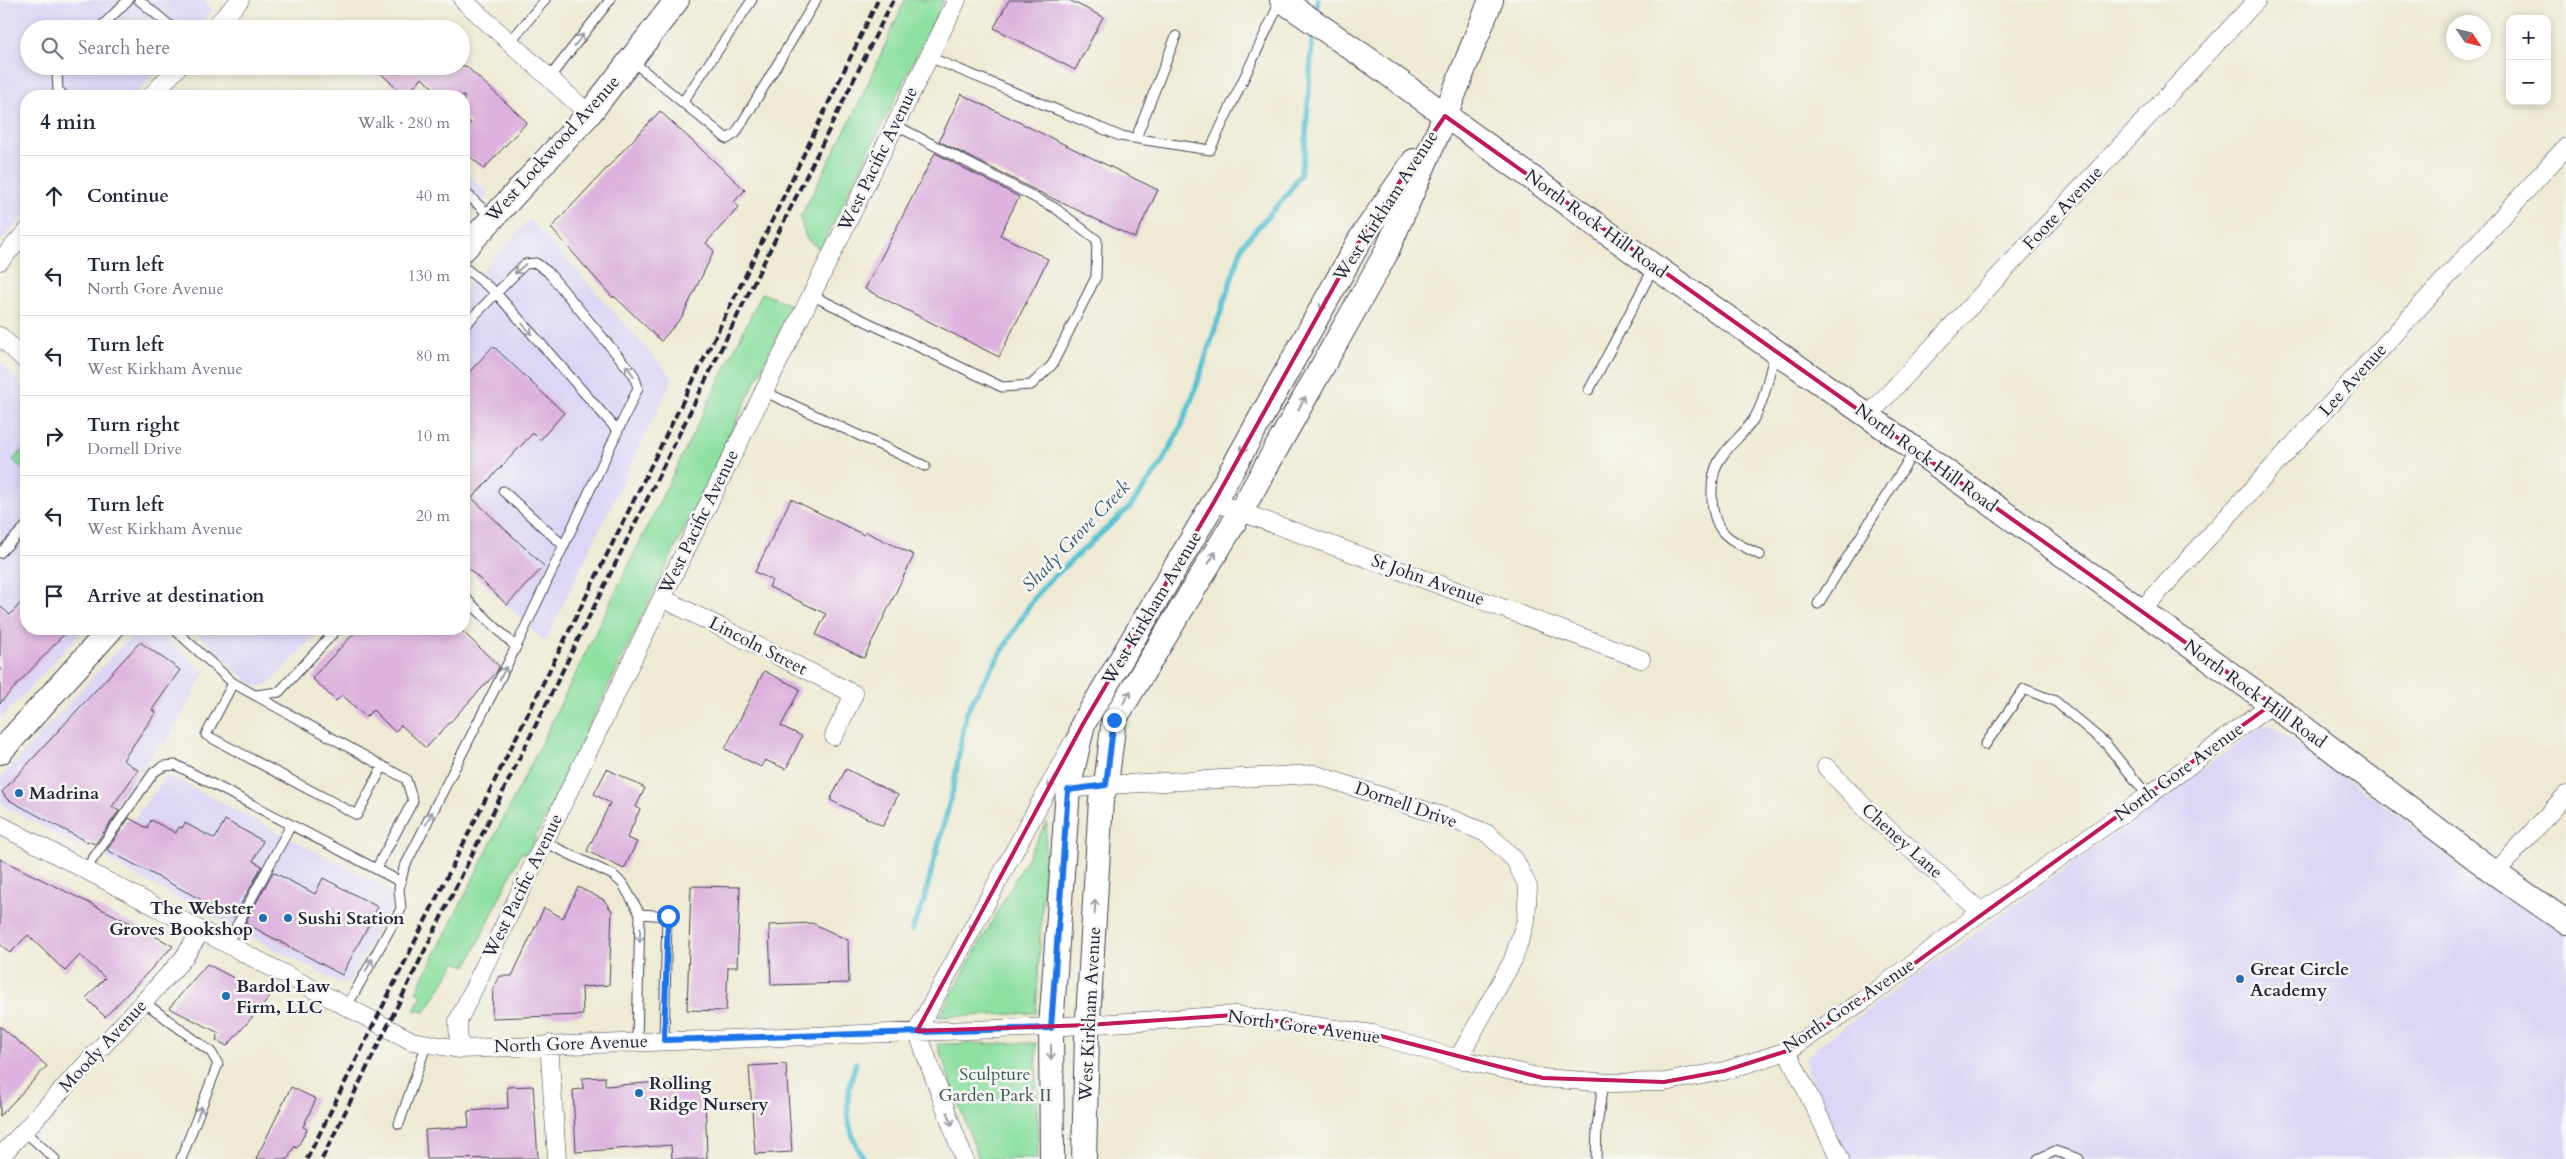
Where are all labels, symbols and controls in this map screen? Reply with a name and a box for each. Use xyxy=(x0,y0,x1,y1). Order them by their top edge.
north arrow xyxy=(2446,15,2491,60)
map controls xyxy=(2506,15,2551,105)
button: + xyxy=(2506,15,2551,60)
search box xyxy=(20,20,470,75)
one-way arrow xyxy=(574,33,585,46)
icon: search xyxy=(38,34,66,62)
text: Search here xyxy=(78,35,170,61)
button: − xyxy=(2506,60,2551,105)
street label: West Lockwood Avenue xyxy=(480,70,626,229)
street label: West Pacific Avenue xyxy=(832,83,924,236)
text: 4 min xyxy=(40,108,96,137)
text: Walk · 280 m xyxy=(358,112,450,134)
street label: West Kirkham Avenue xyxy=(1327,126,1444,287)
street label: Foote Avenue xyxy=(2017,160,2109,256)
street label: North Rock Hill Road xyxy=(1520,164,1673,284)
icon: ahead xyxy=(40,182,68,210)
text: Continue xyxy=(87,183,169,209)
text: 40 m xyxy=(416,185,450,207)
text: Turn left xyxy=(87,252,164,278)
icon: left xyxy=(40,262,68,290)
one-way arrow xyxy=(513,263,526,275)
text: 130 m xyxy=(408,265,450,287)
text: North Gore Avenue xyxy=(87,278,224,300)
one-way arrow xyxy=(1319,297,1329,311)
one-way arrow xyxy=(521,322,533,335)
text: Turn left xyxy=(87,332,164,358)
street label: Lee Avenue xyxy=(2313,338,2393,422)
icon: left xyxy=(40,342,68,370)
text: 80 m xyxy=(416,345,450,367)
text: West Kirkham Avenue xyxy=(87,358,243,380)
one-way arrow xyxy=(625,364,635,378)
one-way arrow xyxy=(1297,395,1307,410)
street label: North Rock Hill Road xyxy=(1850,398,2003,518)
text: Turn right xyxy=(87,412,179,438)
icon: right xyxy=(40,422,68,450)
text: 10 m xyxy=(416,425,450,447)
text: Dornell Drive xyxy=(87,438,182,460)
one-way arrow xyxy=(1240,439,1250,453)
street label: West Pacific Avenue xyxy=(653,446,745,599)
water label: Shady Grove Creek xyxy=(1016,474,1137,598)
text: Turn left xyxy=(87,492,164,518)
icon: left xyxy=(40,502,68,530)
text: 20 m xyxy=(416,505,450,527)
text: West Kirkham Avenue xyxy=(87,518,243,540)
street label: West Kirkham Avenue xyxy=(1096,526,1208,690)
street label: St John Avenue xyxy=(1368,548,1488,612)
one-way arrow xyxy=(1207,552,1217,566)
icon: arrive xyxy=(40,582,68,610)
text: Arrive at destination xyxy=(87,583,264,609)
street label: Lincoln Street xyxy=(705,611,812,682)
street label: North Rock Hill Road xyxy=(2179,634,2332,754)
one-way arrow xyxy=(499,666,508,681)
one-way arrow xyxy=(1123,691,1133,705)
route end xyxy=(1103,709,1126,732)
street label: North Gore Avenue xyxy=(2109,717,2249,827)
one-way arrow xyxy=(1047,774,1056,789)
street label: Dornell Drive xyxy=(1351,776,1461,834)
place label: Madrina xyxy=(29,781,99,806)
marker: Madrina xyxy=(13,787,25,799)
street label: Cheney Lane xyxy=(1856,798,1948,884)
one-way arrow xyxy=(424,810,434,825)
street label: West Pacific Avenue xyxy=(477,810,569,963)
place label: The Webster Groves Bookshop xyxy=(109,896,254,942)
one-way arrow xyxy=(1090,899,1099,915)
route start xyxy=(657,905,680,928)
place label: Sushi Station xyxy=(298,906,405,931)
marker: The Webster Groves Bookshop xyxy=(257,912,269,924)
marker: Sushi Station xyxy=(282,912,294,924)
one-way arrow xyxy=(969,917,978,932)
one-way arrow xyxy=(635,926,645,942)
street label: West Kirkham Avenue xyxy=(1073,926,1107,1103)
street label: North Gore Avenue xyxy=(1778,953,1920,1059)
place label: Great Circle Academy xyxy=(2250,957,2349,1003)
one-way arrow xyxy=(365,959,375,973)
marker: Great Circle Academy xyxy=(2234,973,2246,985)
place label: Bardol Law Firm, LLC xyxy=(236,974,330,1020)
marker: Bardol Law Firm, LLC xyxy=(220,990,232,1002)
street label: Moody Avenue xyxy=(53,994,153,1098)
street label: North Gore Avenue xyxy=(1226,1004,1382,1050)
street label: North Gore Avenue xyxy=(494,1029,648,1059)
one-way arrow xyxy=(1046,1044,1056,1060)
park label: Sculpture Garden Park II xyxy=(938,1062,1052,1108)
place label: Rolling Ridge Nursery xyxy=(649,1071,769,1117)
marker: Rolling Ridge Nursery xyxy=(633,1087,645,1099)
one-way arrow xyxy=(195,1106,204,1122)
one-way arrow xyxy=(946,1111,955,1127)

